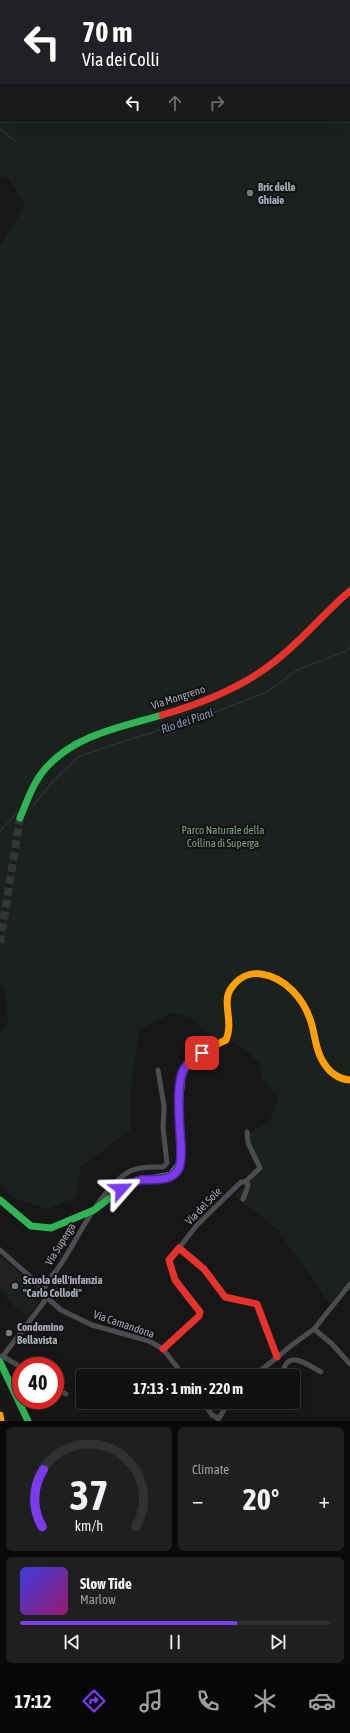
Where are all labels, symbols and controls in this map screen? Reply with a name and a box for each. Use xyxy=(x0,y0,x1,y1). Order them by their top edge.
icon: left xyxy=(16,16,68,68)
text: 70 m xyxy=(82,16,132,48)
text: Via dei Colli xyxy=(82,49,159,70)
icon: left xyxy=(122,92,144,114)
icon: ahead xyxy=(164,92,186,114)
icon: right xyxy=(206,92,228,114)
place label: Bric delle Ghiaie xyxy=(258,181,296,206)
marker: Bric delle Ghiaie xyxy=(245,188,255,198)
street label: Via Mongreno xyxy=(150,683,206,711)
water label: Rio dei Piani xyxy=(159,705,215,736)
park label: Parco Naturale della Collina di Superga xyxy=(182,824,264,849)
pin xyxy=(185,1036,219,1070)
icon: arrive xyxy=(191,1042,213,1064)
position arrow xyxy=(100,1168,142,1210)
street label: Via del Sole xyxy=(182,1185,224,1227)
street label: Via Superga xyxy=(42,1221,78,1267)
place label: Scuola dell'infanzia "Carlo Collodi" xyxy=(23,1274,103,1299)
marker: Scuola dell'infanzia "Carlo Collodi" xyxy=(10,1281,20,1291)
street label: Via Camandona xyxy=(92,1308,156,1340)
place label: Condomino Bellavista xyxy=(17,1321,64,1346)
marker: Condomino Bellavista xyxy=(4,1328,14,1338)
speed limit sign: 40 xyxy=(12,1357,64,1409)
text: 17:13 · 1 min · 220 m xyxy=(133,1380,243,1397)
text: Climate xyxy=(192,1462,229,1477)
text: 37 xyxy=(69,1471,109,1519)
text: 20° xyxy=(243,1482,279,1516)
text: − xyxy=(192,1487,203,1513)
text: + xyxy=(319,1487,330,1513)
text: km/h xyxy=(75,1518,103,1534)
text: Slow Tide xyxy=(80,1575,132,1592)
text: Marlow xyxy=(80,1592,116,1607)
icon: previous xyxy=(61,1631,83,1653)
icon: pause xyxy=(164,1631,186,1653)
icon: next xyxy=(267,1631,289,1653)
icon: directions xyxy=(80,1687,108,1715)
icon: music xyxy=(137,1687,165,1715)
icon: phone xyxy=(194,1687,222,1715)
icon: climate xyxy=(251,1687,279,1715)
icon: car xyxy=(308,1687,336,1715)
text: 17:12 xyxy=(14,1691,51,1712)

